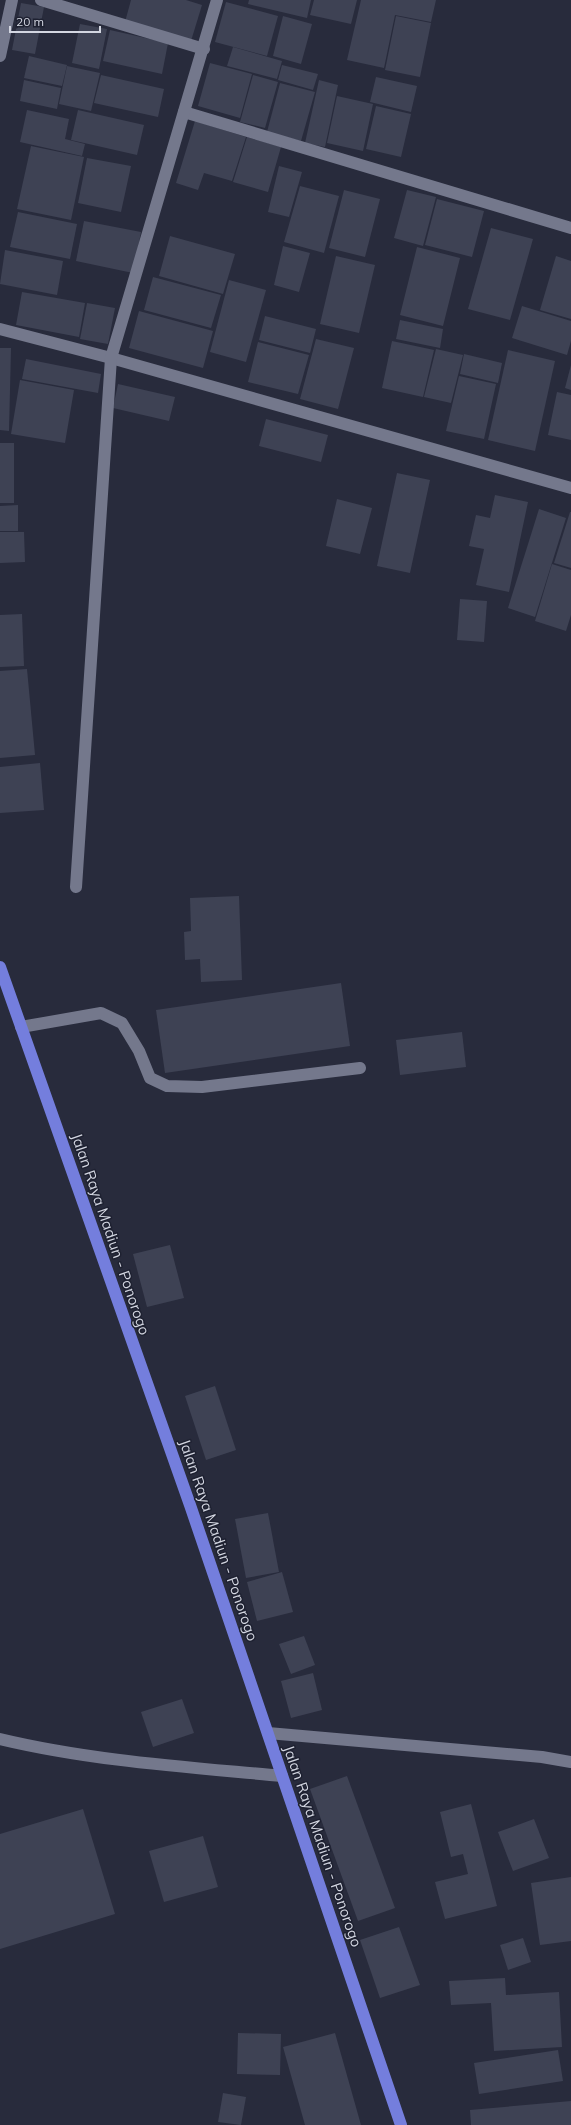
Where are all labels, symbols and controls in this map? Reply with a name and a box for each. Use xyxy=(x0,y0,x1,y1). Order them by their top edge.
scale bar xyxy=(10,8,100,34)
text: 20 m xyxy=(16,14,44,29)
street label: Jalan Raya Madiun - Ponorogo xyxy=(67,1131,155,1337)
street label: Jalan Raya Madiun - Ponorogo xyxy=(175,1437,263,1643)
street label: Jalan Raya Madiun - Ponorogo xyxy=(279,1743,367,1949)

